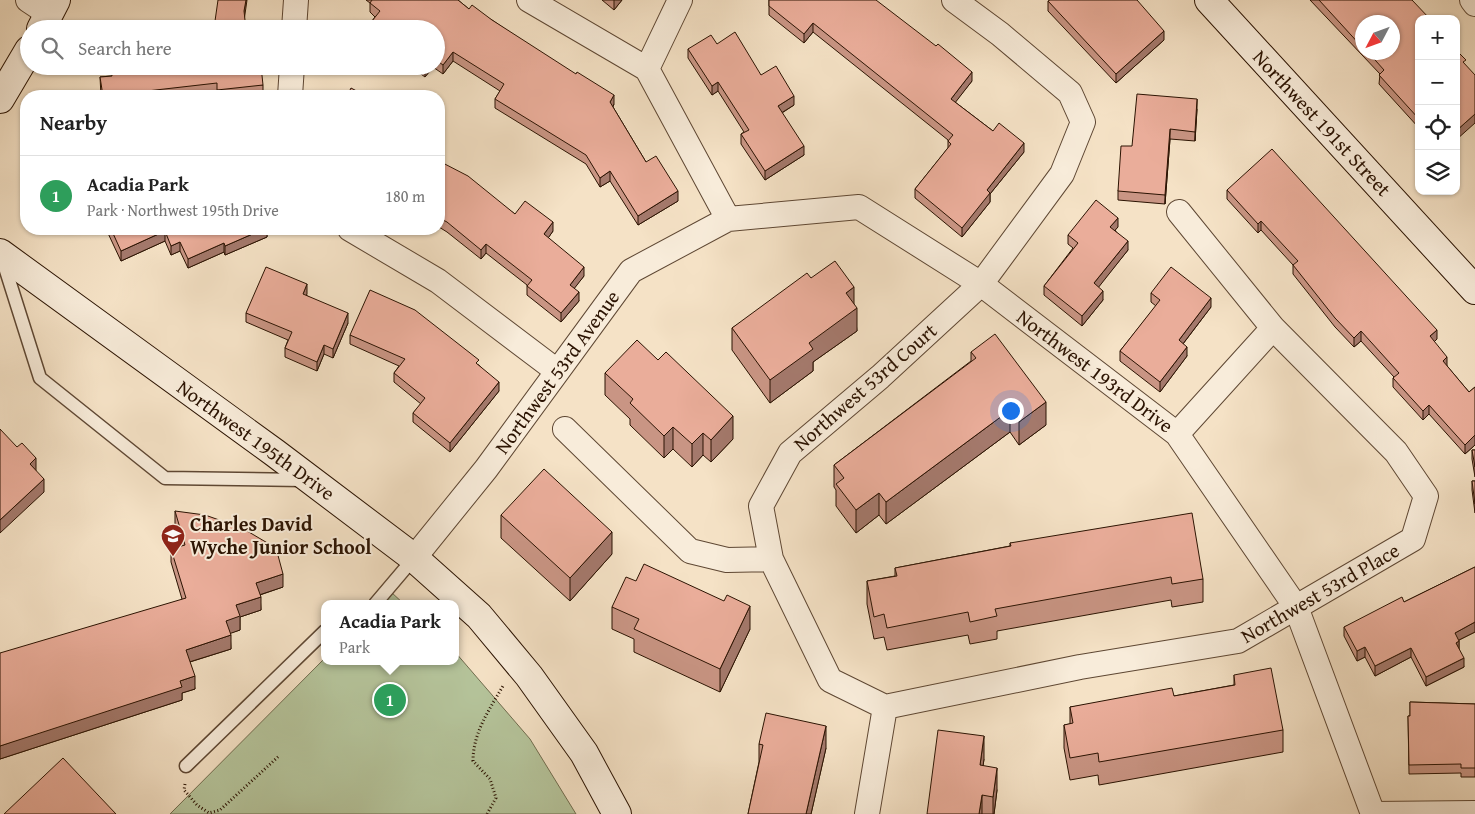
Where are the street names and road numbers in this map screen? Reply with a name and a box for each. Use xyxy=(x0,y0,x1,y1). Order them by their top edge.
street label: Northwest 191st Street xyxy=(1247,43,1398,203)
street label: Northwest 53rd Avenue xyxy=(487,284,626,460)
street label: Northwest 193rd Drive xyxy=(1011,302,1180,439)
street label: Northwest 53rd Court xyxy=(786,316,943,457)
street label: Northwest 195th Drive xyxy=(171,372,341,507)
street label: Northwest 53rd Place xyxy=(1235,535,1404,650)

